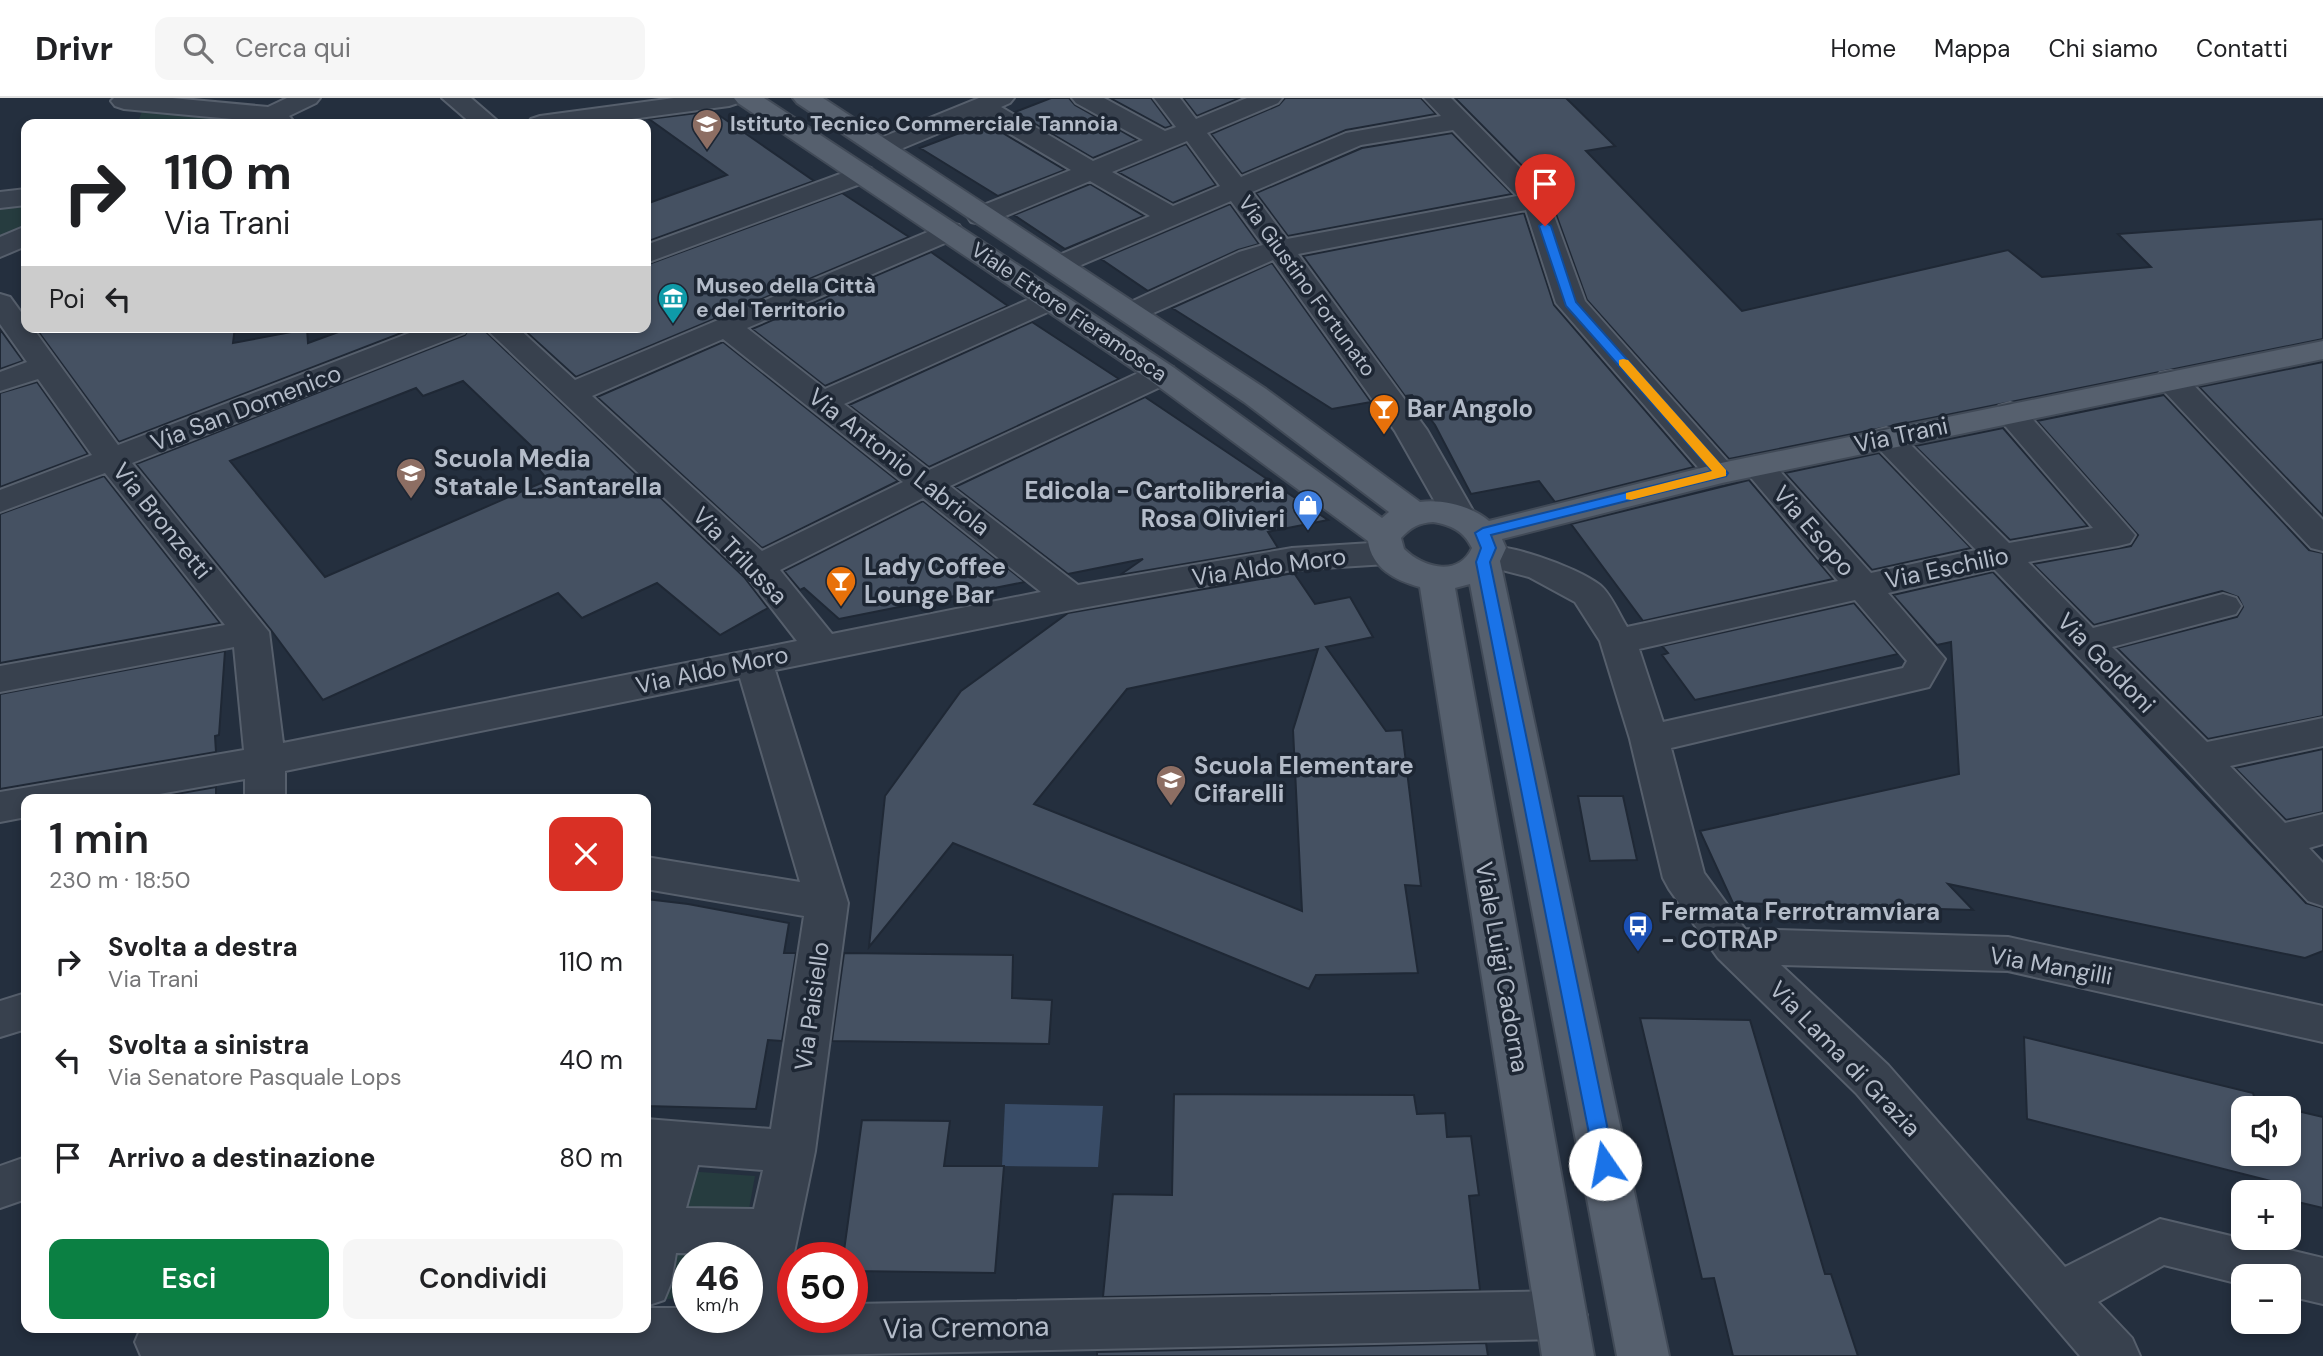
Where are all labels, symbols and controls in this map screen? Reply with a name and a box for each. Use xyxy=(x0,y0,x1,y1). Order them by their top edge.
search box xyxy=(155,17,645,80)
text: Drivr xyxy=(35,27,113,70)
icon: search xyxy=(179,29,217,67)
text: Cerca qui xyxy=(235,31,351,65)
text: Home xyxy=(1830,33,1896,64)
text: Mappa xyxy=(1934,33,2010,64)
text: Chi siamo xyxy=(2048,33,2158,64)
text: Contatti xyxy=(2196,33,2288,64)
school or university icon: Istituto Tecnico Commerciale Tannoia xyxy=(690,107,724,151)
place label: Istituto Tecnico Commerciale Tannoia xyxy=(730,110,1118,138)
text: 110 m xyxy=(164,140,292,204)
icon: right xyxy=(49,147,140,238)
pin xyxy=(1515,154,1575,226)
icon: arrive xyxy=(1526,165,1564,203)
street label: Via Giustino Fortunato xyxy=(1232,190,1382,382)
text: Via Trani xyxy=(164,202,290,244)
street label: Viale Ettore Fieramosca xyxy=(966,236,1172,388)
place label: Museo della Città e del Territorio xyxy=(696,272,876,324)
icon: left xyxy=(99,280,137,318)
museum icon: Museo della Città e del Territorio xyxy=(656,281,690,325)
text: Poi xyxy=(49,282,85,316)
street label: Via San Domenico xyxy=(146,357,346,458)
street label: Via Antonio Labriola xyxy=(802,381,996,542)
bar icon: Bar Angolo xyxy=(1367,392,1401,436)
place label: Bar Angolo xyxy=(1407,393,1533,424)
street label: Via Trani xyxy=(1851,409,1950,460)
place label: Scuola Media Statale L.Santarella xyxy=(434,443,662,502)
street label: Via Bronzetti xyxy=(106,456,219,585)
school or university icon: Scuola Media Statale L.Santarella xyxy=(394,456,428,500)
place label: Edicola - Cartolibreria Rosa Olivieri xyxy=(1024,475,1285,534)
street label: Via Esopo xyxy=(1766,479,1862,582)
shop icon: Edicola - Cartolibreria Rosa Olivieri xyxy=(1291,488,1325,532)
street label: Via Trilussa xyxy=(686,500,795,611)
street label: Via Eschilio xyxy=(1882,539,2011,596)
street label: Via Aldo Moro xyxy=(1190,540,1348,593)
place label: Lady Coffee Lounge Bar xyxy=(864,551,1006,610)
bar icon: Lady Coffee Lounge Bar xyxy=(824,564,858,608)
street label: Via Goldoni xyxy=(2051,606,2162,719)
street label: Via Aldo Moro xyxy=(633,638,791,701)
place label: Scuola Elementare Cifarelli xyxy=(1194,750,1414,809)
school or university icon: Scuola Elementare Cifarelli xyxy=(1154,763,1188,807)
text: 1 min xyxy=(49,811,149,866)
button: close xyxy=(549,817,623,891)
street label: Viale Luigi Cadorna xyxy=(1469,859,1536,1075)
text: 230 m · 18:50 xyxy=(49,865,191,895)
place label: Fermata Ferrotramviara - COTRAP xyxy=(1661,896,1940,955)
bus stop icon: Fermata Ferrotramviara - COTRAP xyxy=(1621,909,1655,953)
text: Svolta a destra xyxy=(108,930,298,964)
street label: Via Paisiello xyxy=(787,939,836,1072)
street label: Via Mangilli xyxy=(1987,939,2115,992)
icon: right xyxy=(49,943,87,981)
text: 110 m xyxy=(559,945,623,979)
text: Via Trani xyxy=(108,964,199,994)
street label: Via Lama di Grazia xyxy=(1763,974,1928,1143)
text: Svolta a sinistra xyxy=(108,1028,309,1062)
icon: left xyxy=(49,1041,87,1079)
text: 40 m xyxy=(559,1043,623,1077)
text: Via Senatore Pasquale Lops xyxy=(108,1062,401,1092)
map controls xyxy=(2231,1096,2301,1334)
button: sound xyxy=(2231,1096,2301,1166)
position arrow xyxy=(1568,1127,1642,1201)
icon: arrive xyxy=(49,1139,87,1177)
text: Arrivo a destinazione xyxy=(108,1141,375,1175)
text: 80 m xyxy=(559,1141,623,1175)
button: + xyxy=(2231,1180,2301,1250)
button: Esci xyxy=(49,1239,329,1319)
button: Condividi xyxy=(343,1239,623,1319)
speed limit sign: 50 xyxy=(777,1242,868,1333)
text: 46 xyxy=(695,1255,740,1301)
button: − xyxy=(2231,1264,2301,1334)
text: km/h xyxy=(696,1293,739,1317)
street label: Via Cremona xyxy=(882,1308,1050,1347)

